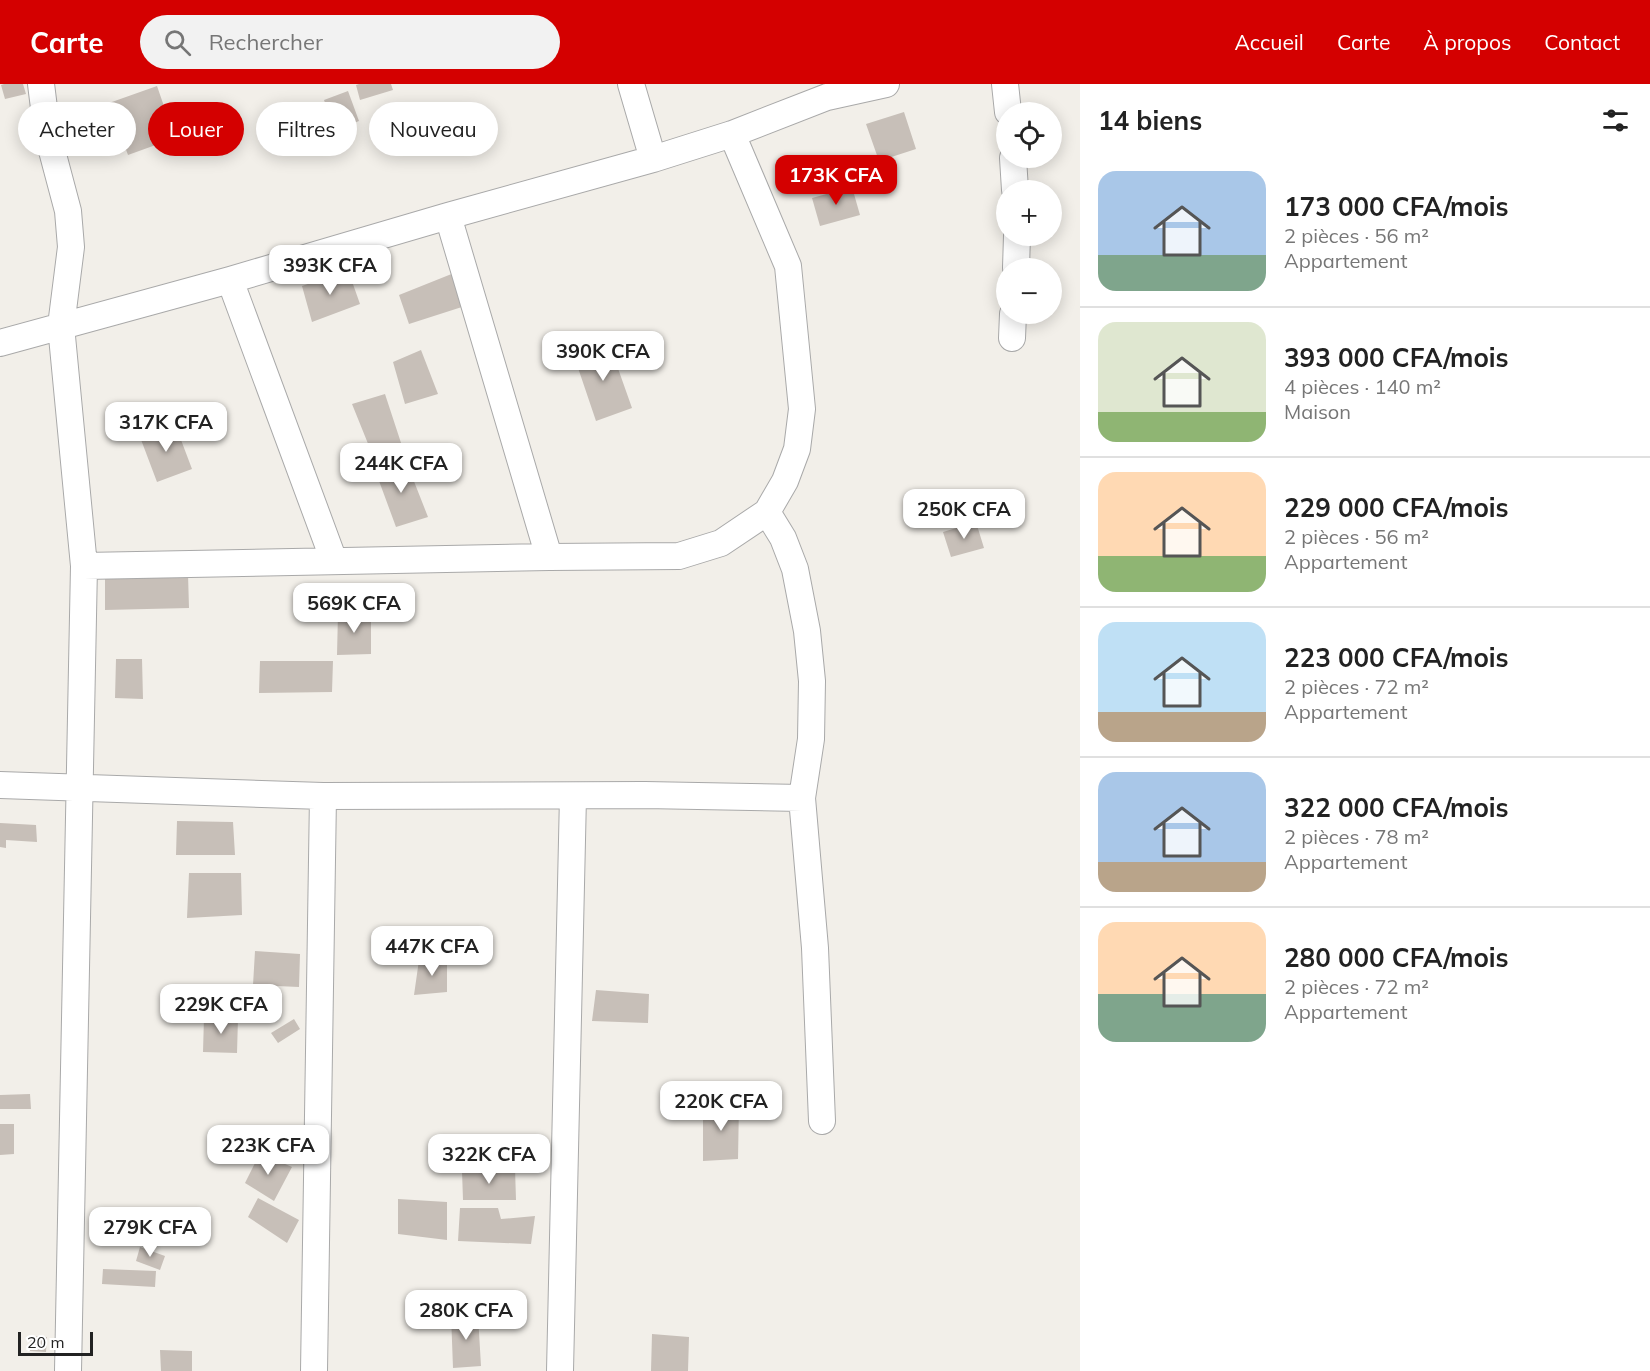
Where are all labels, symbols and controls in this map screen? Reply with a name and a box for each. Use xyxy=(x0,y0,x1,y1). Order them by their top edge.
search box xyxy=(140,15,560,69)
text: Carte xyxy=(30,25,104,60)
icon: search xyxy=(161,26,194,59)
text: Rechercher xyxy=(209,28,323,56)
text: Accueil xyxy=(1234,29,1304,55)
text: Carte xyxy=(1337,29,1390,55)
text: À propos xyxy=(1423,29,1511,55)
text: Contact xyxy=(1544,29,1620,55)
chip: Acheter xyxy=(18,102,136,156)
chip: Louer xyxy=(148,102,244,156)
chip: Filtres xyxy=(256,102,357,156)
chip: Nouveau xyxy=(369,102,498,156)
map controls xyxy=(996,102,1062,324)
button: locate xyxy=(996,102,1062,168)
text: 14 biens xyxy=(1098,104,1202,137)
icon: filters xyxy=(1599,104,1632,137)
pin: 173K CFA xyxy=(774,155,898,206)
text: 173K CFA xyxy=(789,162,883,187)
button: + xyxy=(996,180,1062,246)
text: 173 000 CFA/mois xyxy=(1284,190,1509,223)
icon: home xyxy=(1146,195,1218,267)
text: 2 pièces · 56 m² xyxy=(1284,223,1429,248)
pin: 393K CFA xyxy=(268,245,392,296)
text: Appartement xyxy=(1284,248,1407,273)
text: 393K CFA xyxy=(283,252,377,277)
button: − xyxy=(996,258,1062,324)
pin: 390K CFA xyxy=(541,331,665,382)
text: 390K CFA xyxy=(556,338,650,363)
text: 393 000 CFA/mois xyxy=(1284,341,1509,374)
icon: home xyxy=(1146,346,1218,418)
text: 4 pièces · 140 m² xyxy=(1284,374,1441,399)
text: Maison xyxy=(1284,399,1351,424)
pin: 317K CFA xyxy=(104,402,228,453)
text: 317K CFA xyxy=(119,409,213,434)
pin: 244K CFA xyxy=(339,443,463,494)
text: 244K CFA xyxy=(354,450,448,475)
pin: 250K CFA xyxy=(902,489,1026,540)
text: 229 000 CFA/mois xyxy=(1284,491,1509,524)
text: 250K CFA xyxy=(917,496,1011,521)
icon: home xyxy=(1146,496,1218,568)
text: 2 pièces · 56 m² xyxy=(1284,524,1429,549)
text: Appartement xyxy=(1284,549,1407,574)
pin: 569K CFA xyxy=(292,583,416,634)
text: 569K CFA xyxy=(307,590,401,615)
text: 223 000 CFA/mois xyxy=(1284,641,1509,674)
icon: home xyxy=(1146,646,1218,718)
text: 2 pièces · 72 m² xyxy=(1284,674,1429,699)
text: Appartement xyxy=(1284,699,1407,724)
text: 322 000 CFA/mois xyxy=(1284,791,1509,824)
icon: home xyxy=(1146,796,1218,868)
text: 2 pièces · 78 m² xyxy=(1284,824,1429,849)
text: Appartement xyxy=(1284,849,1407,874)
pin: 447K CFA xyxy=(370,926,494,977)
text: 447K CFA xyxy=(385,933,479,958)
text: 280 000 CFA/mois xyxy=(1284,941,1509,974)
icon: home xyxy=(1146,946,1218,1018)
text: 2 pièces · 72 m² xyxy=(1284,974,1429,999)
pin: 229K CFA xyxy=(159,984,283,1035)
text: 229K CFA xyxy=(174,991,268,1016)
text: Appartement xyxy=(1284,999,1407,1024)
pin: 220K CFA xyxy=(659,1081,783,1132)
text: 220K CFA xyxy=(674,1088,768,1113)
pin: 223K CFA xyxy=(206,1125,330,1176)
text: 223K CFA xyxy=(221,1132,315,1157)
pin: 322K CFA xyxy=(427,1134,551,1185)
text: 322K CFA xyxy=(442,1141,536,1166)
pin: 279K CFA xyxy=(88,1207,212,1258)
text: 279K CFA xyxy=(103,1214,197,1239)
pin: 280K CFA xyxy=(404,1290,528,1341)
text: 280K CFA xyxy=(419,1297,513,1322)
scale bar xyxy=(18,1329,93,1356)
text: 20 m xyxy=(27,1332,64,1352)

